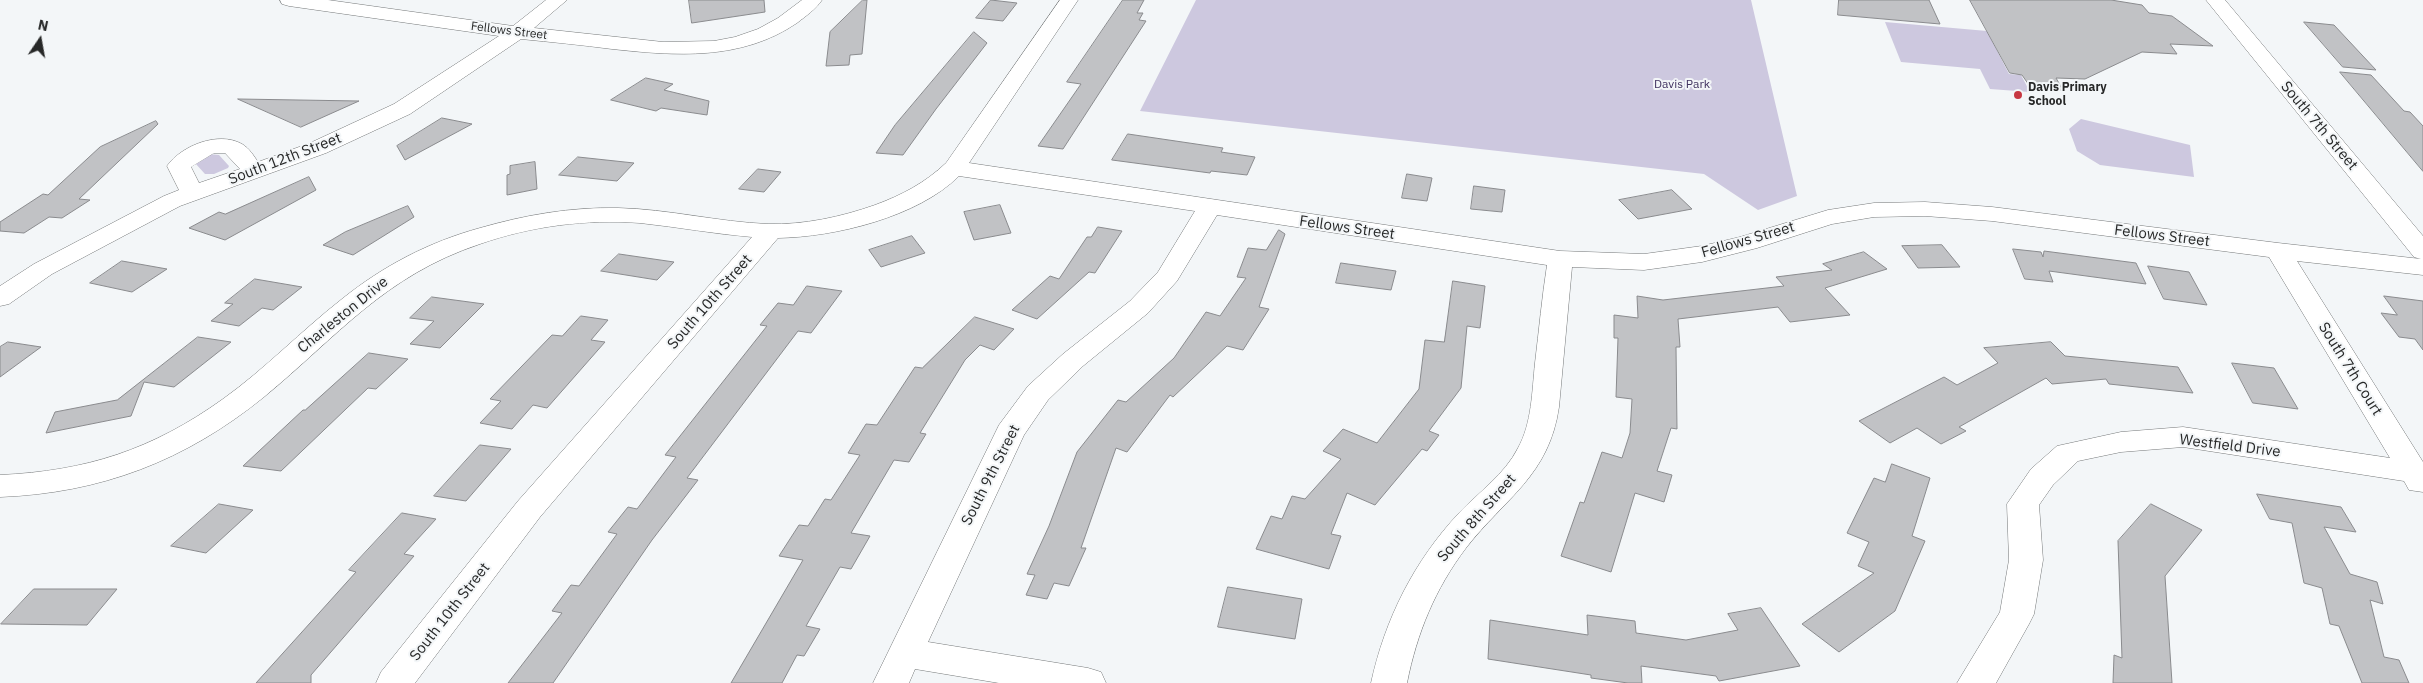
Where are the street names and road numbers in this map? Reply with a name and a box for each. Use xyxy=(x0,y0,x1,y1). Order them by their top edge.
street label: Fellows Street xyxy=(470,19,548,43)
street label: South 7th Street xyxy=(2277,78,2361,174)
street label: South 12th Street xyxy=(226,129,344,189)
street label: Fellows Street xyxy=(1298,212,1396,244)
street label: Fellows Street xyxy=(1699,218,1797,262)
street label: Fellows Street xyxy=(2113,221,2211,251)
street label: South 10th Street xyxy=(664,251,756,353)
street label: Charleston Drive xyxy=(294,273,392,357)
street label: South 7th Court xyxy=(2314,319,2386,419)
street label: South 9th Street xyxy=(958,422,1024,528)
street label: Westfield Drive xyxy=(2178,431,2282,461)
street label: South 8th Street xyxy=(1434,470,1520,566)
street label: South 10th Street xyxy=(406,559,494,665)

